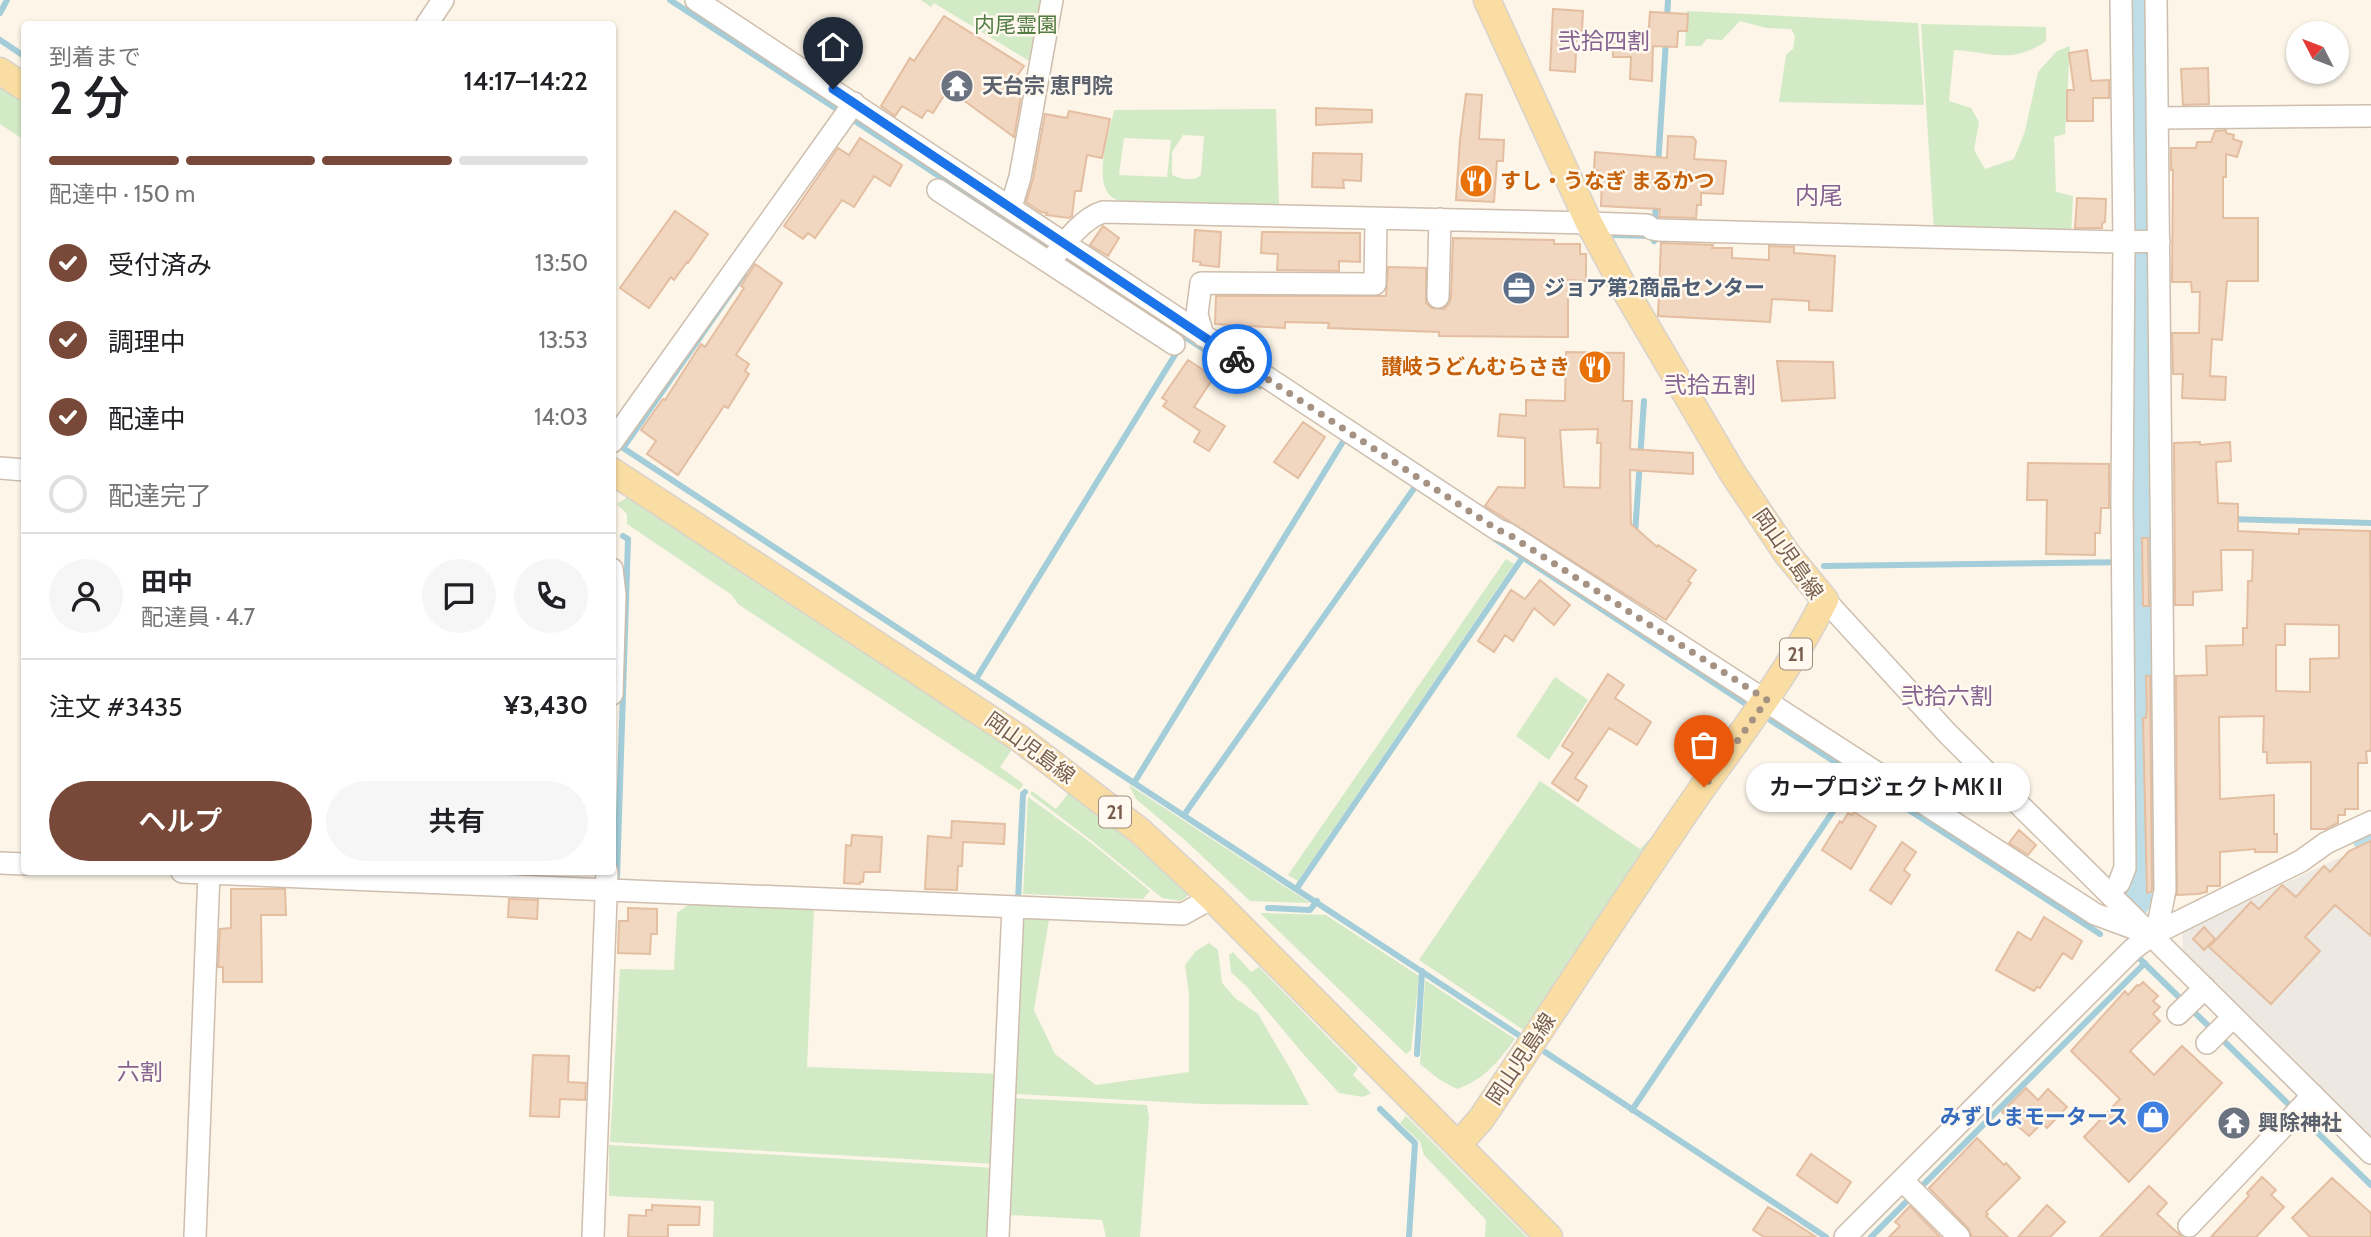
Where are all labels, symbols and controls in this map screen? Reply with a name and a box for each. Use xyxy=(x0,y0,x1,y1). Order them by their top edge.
park label: 内尾霊園 xyxy=(974,12,1058,37)
pin xyxy=(803,17,863,89)
north arrow xyxy=(2286,21,2348,84)
map controls xyxy=(2286,21,2349,84)
district label: 弐拾四割 xyxy=(1558,27,1650,55)
icon: home xyxy=(814,28,852,66)
text: 到着まで xyxy=(49,43,141,71)
text: 14:17–14:22 xyxy=(464,65,588,97)
temple icon: 天台宗 恵門院 xyxy=(938,67,976,105)
text: 2 分 xyxy=(49,70,130,126)
place label: 天台宗 恵門院 xyxy=(982,73,1113,98)
restaurant icon: すし・うなぎ まるかつ xyxy=(1457,162,1495,200)
place label: すし・うなぎ まるかつ xyxy=(1500,168,1715,193)
text: 配達中 · 150 m xyxy=(49,180,195,208)
district label: 内尾 xyxy=(1795,181,1843,210)
icon: check xyxy=(49,244,87,282)
text: 受付済み xyxy=(108,249,212,281)
text: 13:50 xyxy=(535,249,588,277)
office icon: ジョア第2商品センター xyxy=(1500,269,1538,307)
place label: ジョア第2商品センター xyxy=(1544,275,1765,300)
icon: check xyxy=(49,321,87,359)
courier xyxy=(1202,324,1272,394)
text: 調理中 xyxy=(108,326,186,358)
text: 13:53 xyxy=(538,326,588,354)
icon: bike xyxy=(1218,340,1256,378)
restaurant icon: 讃岐うどんむらさき xyxy=(1576,348,1614,386)
place label: 讃岐うどんむらさき xyxy=(1381,354,1570,379)
district label: 弐拾五割 xyxy=(1664,371,1756,399)
icon: check xyxy=(49,398,87,436)
text: 配達中 xyxy=(108,403,186,435)
text: 14:03 xyxy=(534,403,588,431)
text: 配達完了 xyxy=(108,480,212,512)
street label: 岡山児島線 xyxy=(1748,504,1829,604)
button: person xyxy=(49,559,123,633)
button: chat xyxy=(422,559,496,633)
button: phone xyxy=(514,559,588,633)
text: 田中 xyxy=(141,566,193,598)
text: 配達員 · 4.7 xyxy=(141,603,255,631)
road number: 21 xyxy=(1780,638,1812,670)
district label: 弐拾六割 xyxy=(1901,682,1993,710)
text: ¥3,430 xyxy=(504,689,588,721)
text: 注文 #3435 xyxy=(49,691,182,723)
street label: 岡山児島線 xyxy=(980,707,1080,789)
pin xyxy=(1674,715,1734,787)
icon: bag xyxy=(1685,726,1723,764)
callout: カープロジェクトMKⅡ xyxy=(1746,762,2030,812)
text: カープロジェクトMKⅡ xyxy=(1769,773,2007,801)
button: ヘルプ xyxy=(49,781,312,861)
button: 共有 xyxy=(326,781,588,861)
road number: 21 xyxy=(1099,796,1131,828)
street label: 岡山児島線 xyxy=(1481,1008,1560,1109)
district label: 六割 xyxy=(117,1058,163,1086)
shop icon: みずしまモータース xyxy=(2134,1098,2172,1136)
place label: みずしまモータース xyxy=(1940,1104,2128,1129)
temple icon: 興除神社 xyxy=(2215,1104,2253,1142)
place label: 興除神社 xyxy=(2258,1110,2342,1135)

